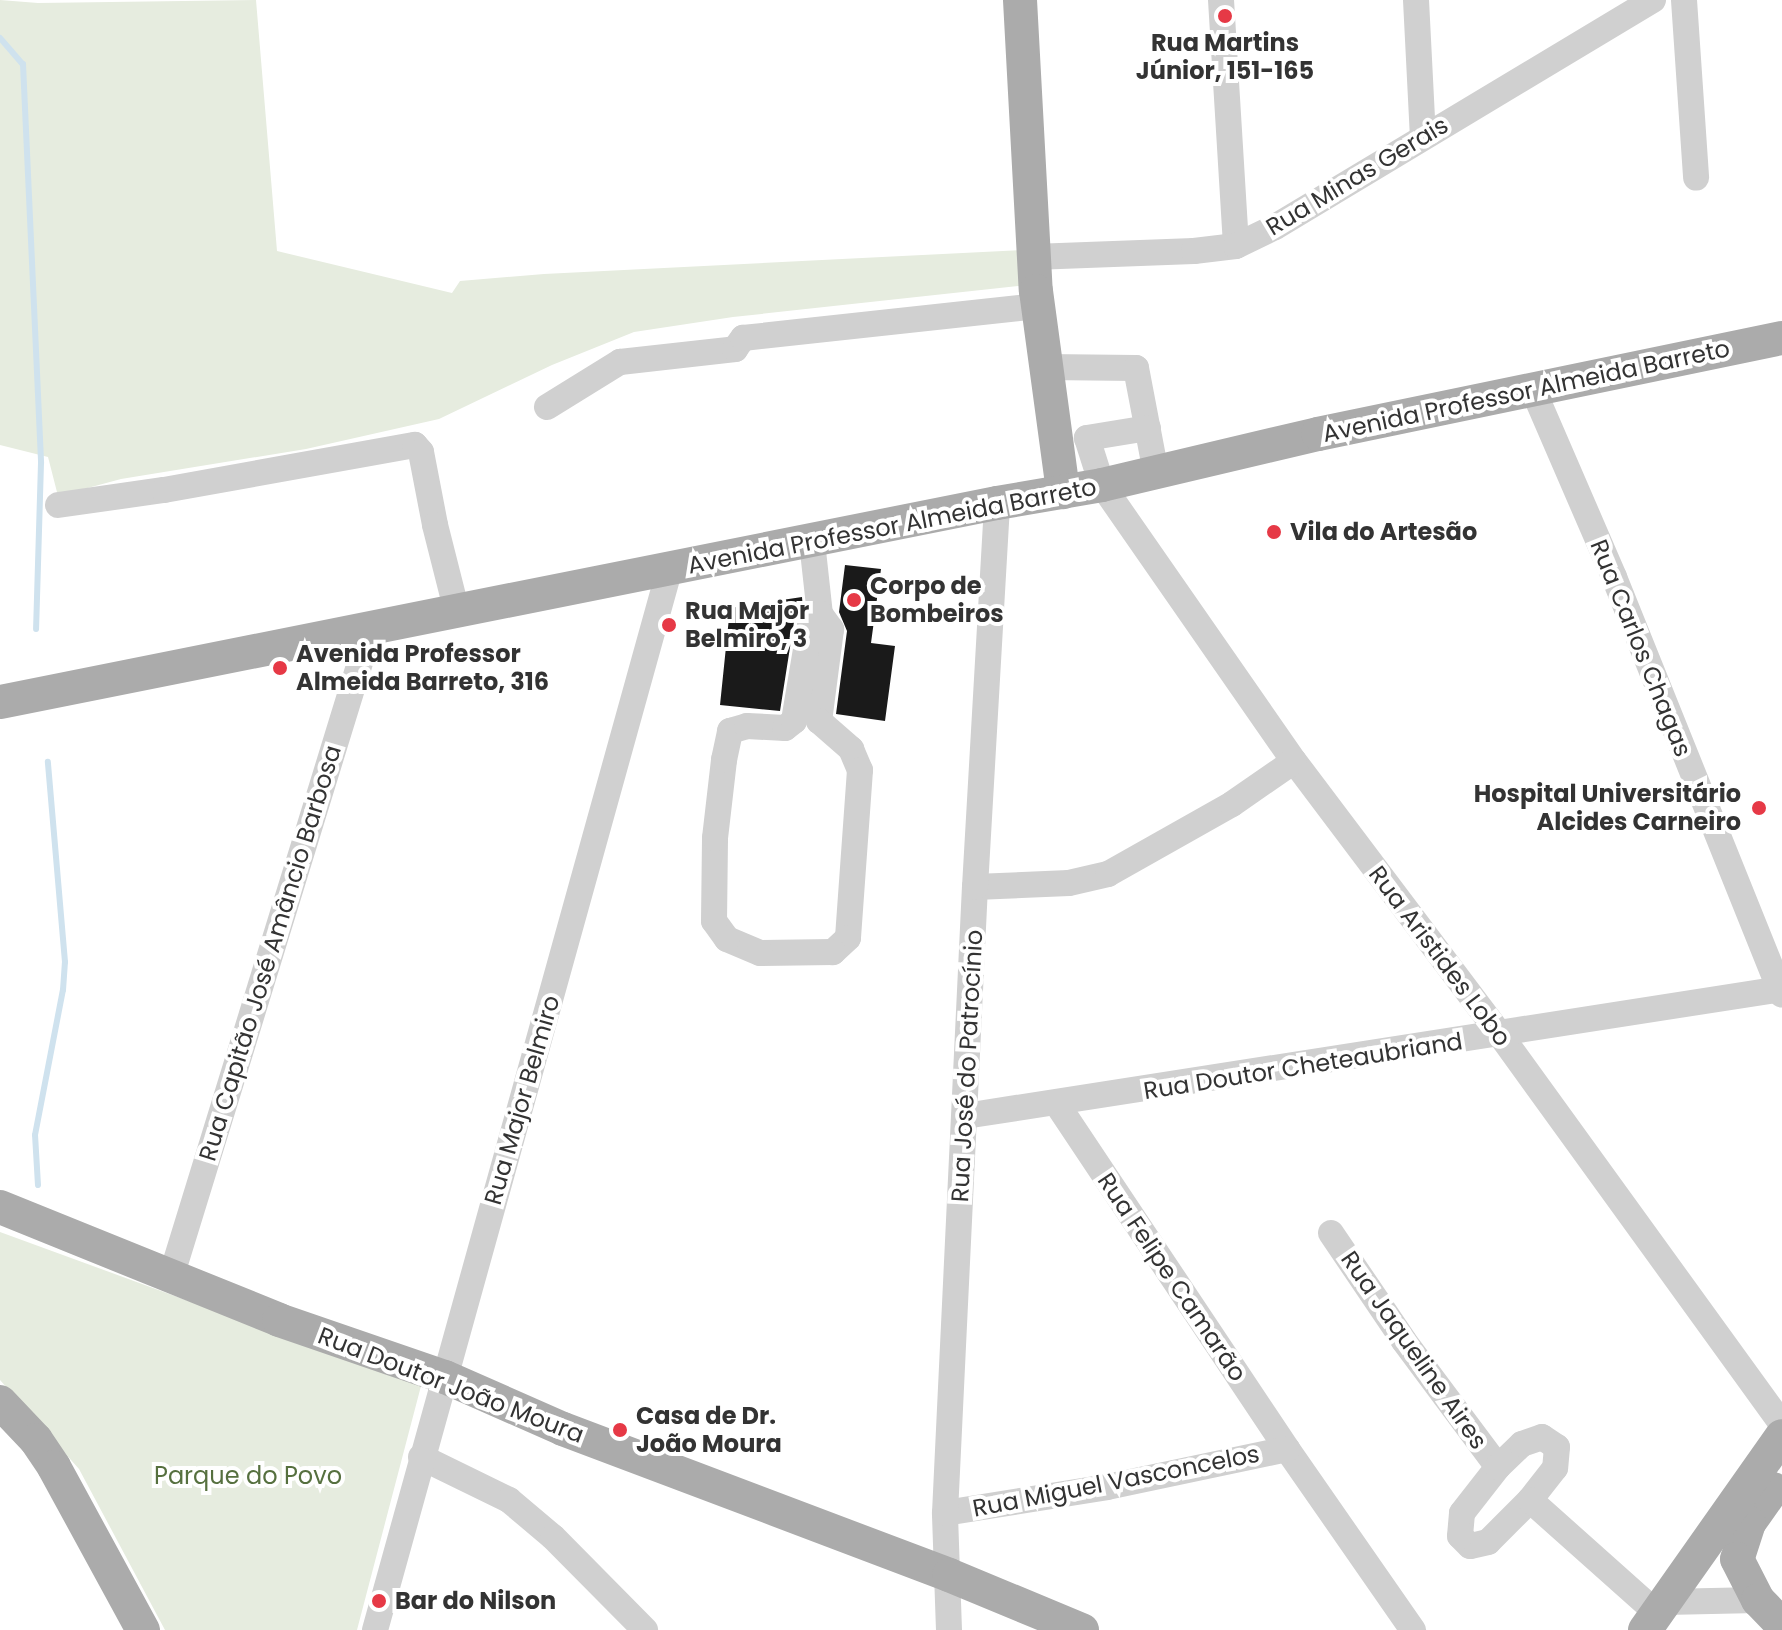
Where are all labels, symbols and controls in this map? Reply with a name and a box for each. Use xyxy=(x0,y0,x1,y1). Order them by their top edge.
marker: Rua Martins Júnior, 151-165 xyxy=(1216,7,1234,25)
place label: Rua Martins Júnior, 151-165 xyxy=(1136,29,1314,85)
street label: Rua Minas Gerais xyxy=(1261,110,1453,242)
street label: Avenida Professor Almeida Barreto xyxy=(1320,334,1732,448)
street label: Avenida Professor Almeida Barreto xyxy=(685,472,1099,580)
place label: Vila do Artesão xyxy=(1290,518,1477,546)
marker: Vila do Artesão xyxy=(1265,523,1283,541)
street label: Rua Carlos Chagas xyxy=(1584,535,1698,761)
place label: Corpo de Bombeiros xyxy=(870,572,1004,628)
marker: Corpo de Bombeiros xyxy=(845,591,863,609)
place label: Rua Major Belmiro, 3 xyxy=(685,597,809,653)
marker: Rua Major Belmiro, 3 xyxy=(660,616,678,634)
place label: Avenida Professor Almeida Barreto, 316 xyxy=(296,640,549,696)
marker: Avenida Professor Almeida Barreto, 316 xyxy=(271,659,289,677)
street label: Rua Capitão José Amâncio Barbosa xyxy=(193,742,347,1164)
place label: Hospital Universitário Alcides Carneiro xyxy=(1474,780,1741,836)
marker: Hospital Universitário Alcides Carneiro xyxy=(1748,797,1770,819)
street label: Rua Aristides Lobo xyxy=(1363,860,1517,1052)
street label: Rua José do Patrocínio xyxy=(945,929,989,1203)
street label: Rua Major Belmiro xyxy=(478,992,566,1208)
street label: Rua Doutor Cheteaubriand xyxy=(1141,1027,1465,1105)
street label: Rua Felipe Camarão xyxy=(1092,1167,1252,1387)
street label: Rua Jaqueline Aires xyxy=(1335,1246,1493,1454)
street label: Rua Doutor João Moura xyxy=(314,1321,588,1449)
place label: Casa de Dr. João Moura xyxy=(636,1402,782,1458)
marker: Casa de Dr. João Moura xyxy=(611,1421,629,1439)
street label: Rua Miguel Vasconcelos xyxy=(970,1439,1262,1523)
park label: Parque do Povo xyxy=(154,1462,342,1490)
place label: Bar do Nilson xyxy=(395,1587,556,1615)
marker: Bar do Nilson xyxy=(370,1592,388,1610)

